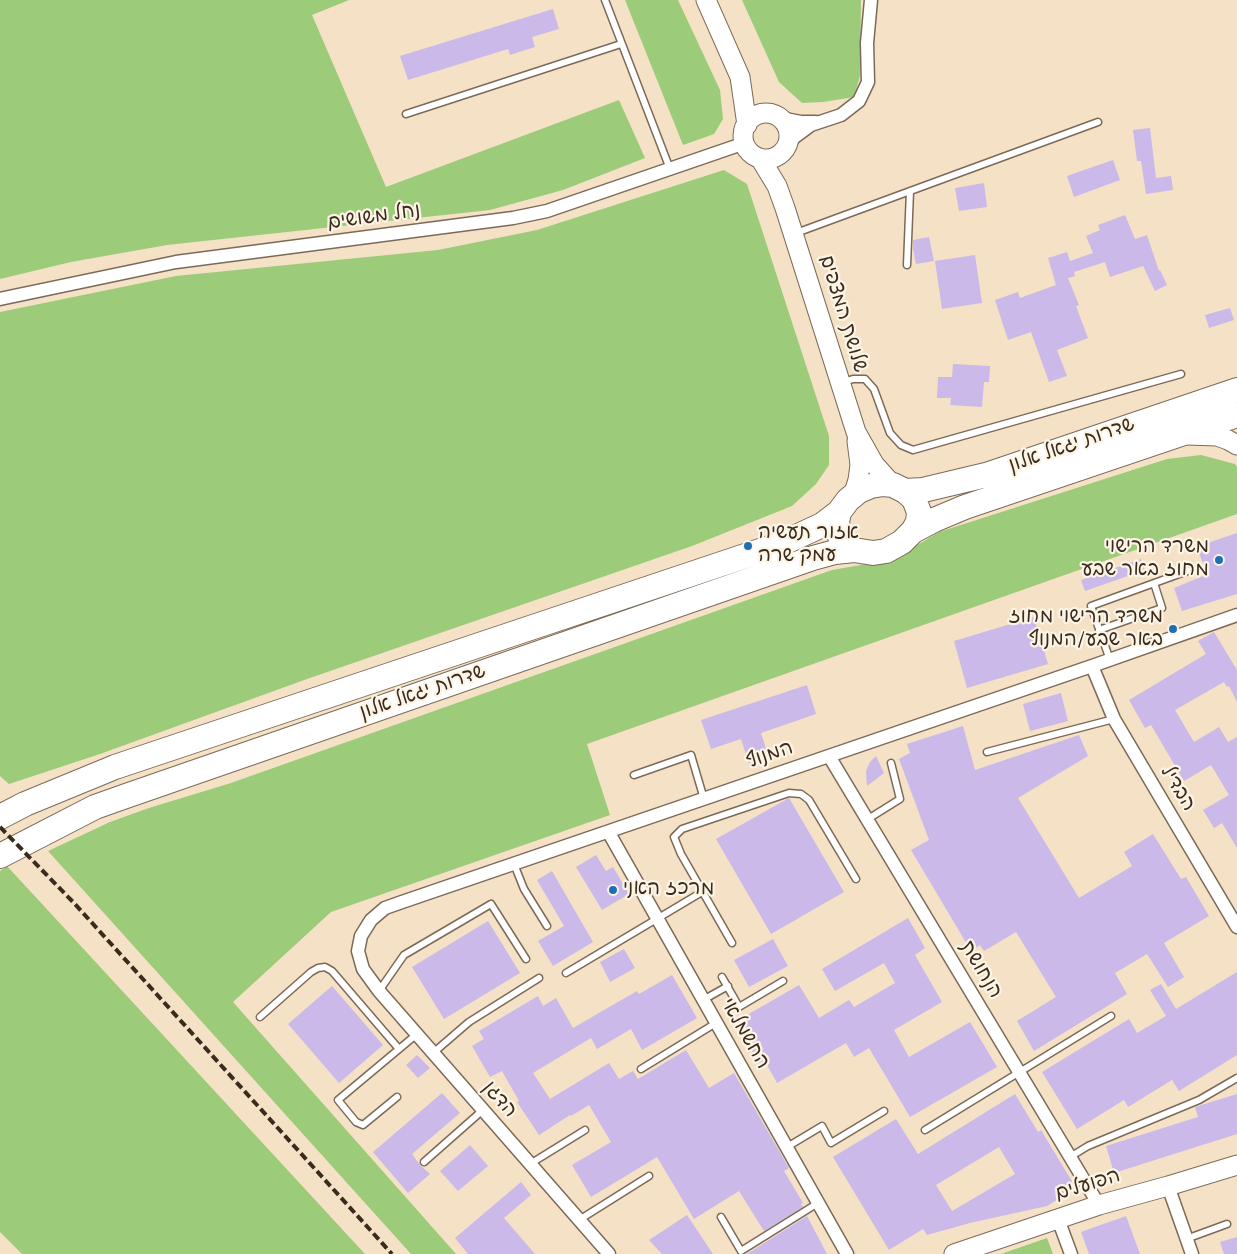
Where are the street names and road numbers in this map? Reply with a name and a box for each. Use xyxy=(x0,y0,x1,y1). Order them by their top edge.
street label: נחל משושים xyxy=(326,200,422,236)
street label: שלושת המצפים xyxy=(813,253,871,375)
street label: שדרות יגאל אלון xyxy=(1006,413,1138,479)
street label: שדרות יגאל אלון xyxy=(357,660,489,726)
street label: המנוף xyxy=(743,737,797,775)
street label: הבדיל xyxy=(1154,762,1200,816)
street label: הנחושת xyxy=(954,937,1006,1003)
street label: החשמלאי xyxy=(714,994,774,1074)
street label: הדגן xyxy=(477,1077,521,1123)
street label: הפועלים xyxy=(1053,1165,1123,1207)

